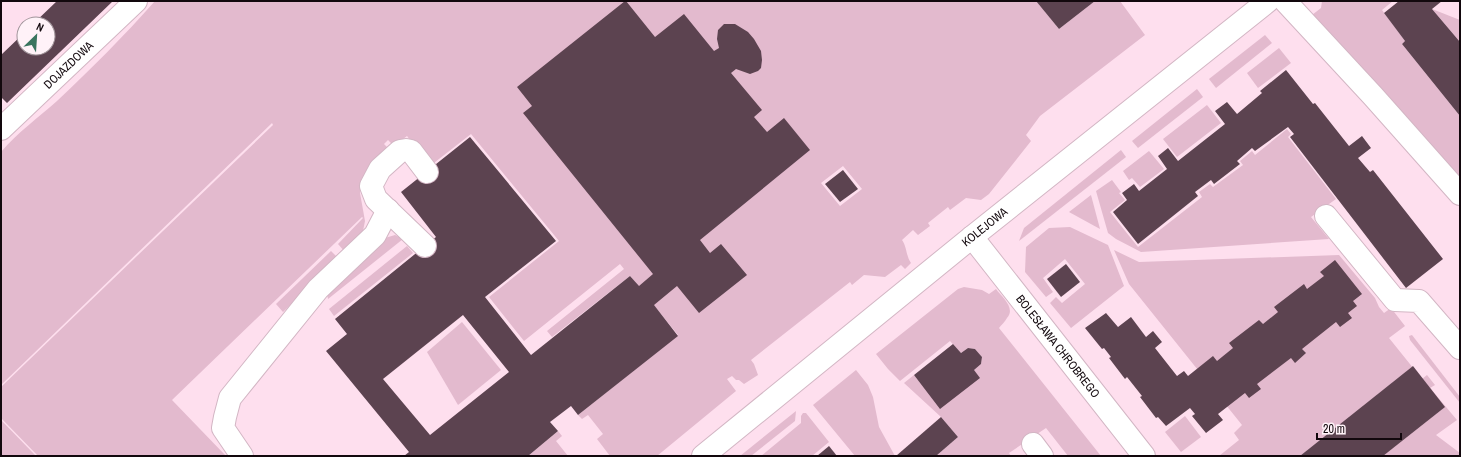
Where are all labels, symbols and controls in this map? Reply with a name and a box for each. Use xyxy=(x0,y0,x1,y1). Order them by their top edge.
north arrow xyxy=(16,16,56,56)
text: N xyxy=(34,19,46,35)
street label: DOJAZDOWA xyxy=(40,37,97,92)
street label: KOLEJOWA xyxy=(958,203,1011,250)
street label: BOLESŁAWA CHROBREGO xyxy=(1012,291,1104,401)
scale bar xyxy=(1317,415,1401,441)
text: 20 m xyxy=(1323,421,1345,437)

